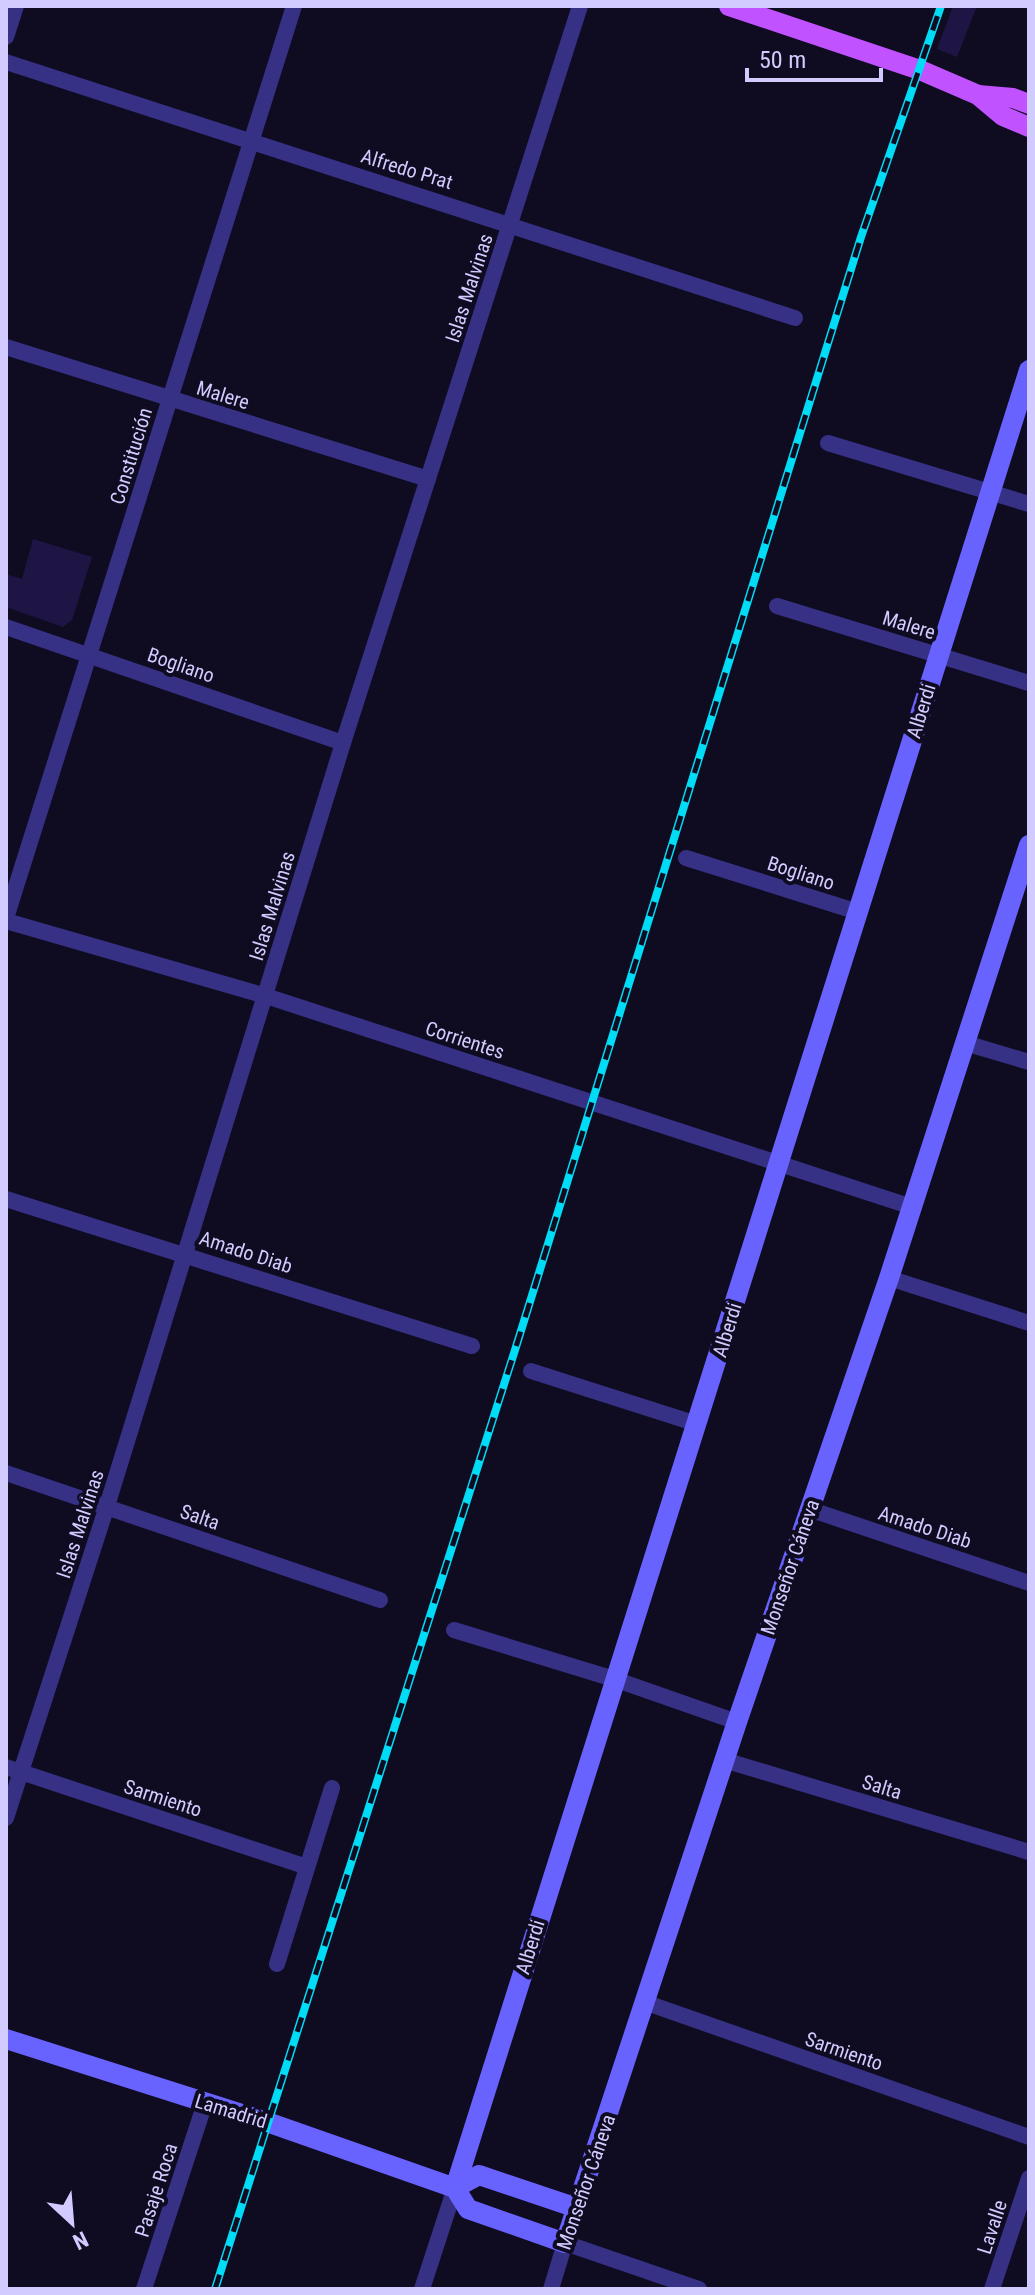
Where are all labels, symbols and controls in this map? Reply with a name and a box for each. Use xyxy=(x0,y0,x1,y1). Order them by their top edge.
scale bar xyxy=(747,32,881,82)
text: 50 m xyxy=(759,46,806,74)
street label: Alfredo Prat xyxy=(358,144,456,194)
street label: Islas Malvinas xyxy=(440,231,498,345)
street label: Malere xyxy=(194,376,252,414)
street label: Constitución xyxy=(105,405,157,507)
street label: Malere xyxy=(880,606,938,644)
street label: Bogliano xyxy=(144,642,218,688)
street label: Alberdi xyxy=(901,681,941,741)
street label: Islas Malvinas xyxy=(244,849,300,963)
street label: Bogliano xyxy=(764,851,838,895)
street label: Corrientes xyxy=(422,1016,508,1064)
street label: Amado Diab xyxy=(197,1226,295,1278)
street label: Alberdi xyxy=(707,1300,747,1360)
street label: Islas Malvinas xyxy=(51,1467,109,1581)
street label: Monseñor Cáneva xyxy=(756,1496,824,1638)
street label: Salta xyxy=(177,1499,223,1535)
street label: Amado Diab xyxy=(876,1501,974,1553)
street label: Salta xyxy=(859,1770,905,1804)
street label: Sarmiento xyxy=(121,1774,205,1822)
street label: Alberdi xyxy=(510,1917,550,1977)
street label: Sarmiento xyxy=(802,2027,886,2075)
street label: Lamadrid xyxy=(192,2089,270,2133)
street label: Monseñor Cáneva xyxy=(552,2111,620,2253)
street label: Pasaje Roca xyxy=(130,2140,182,2240)
north arrow xyxy=(32,2183,112,2263)
street label: Lavalle xyxy=(972,2197,1012,2257)
text: N xyxy=(69,2226,92,2255)

